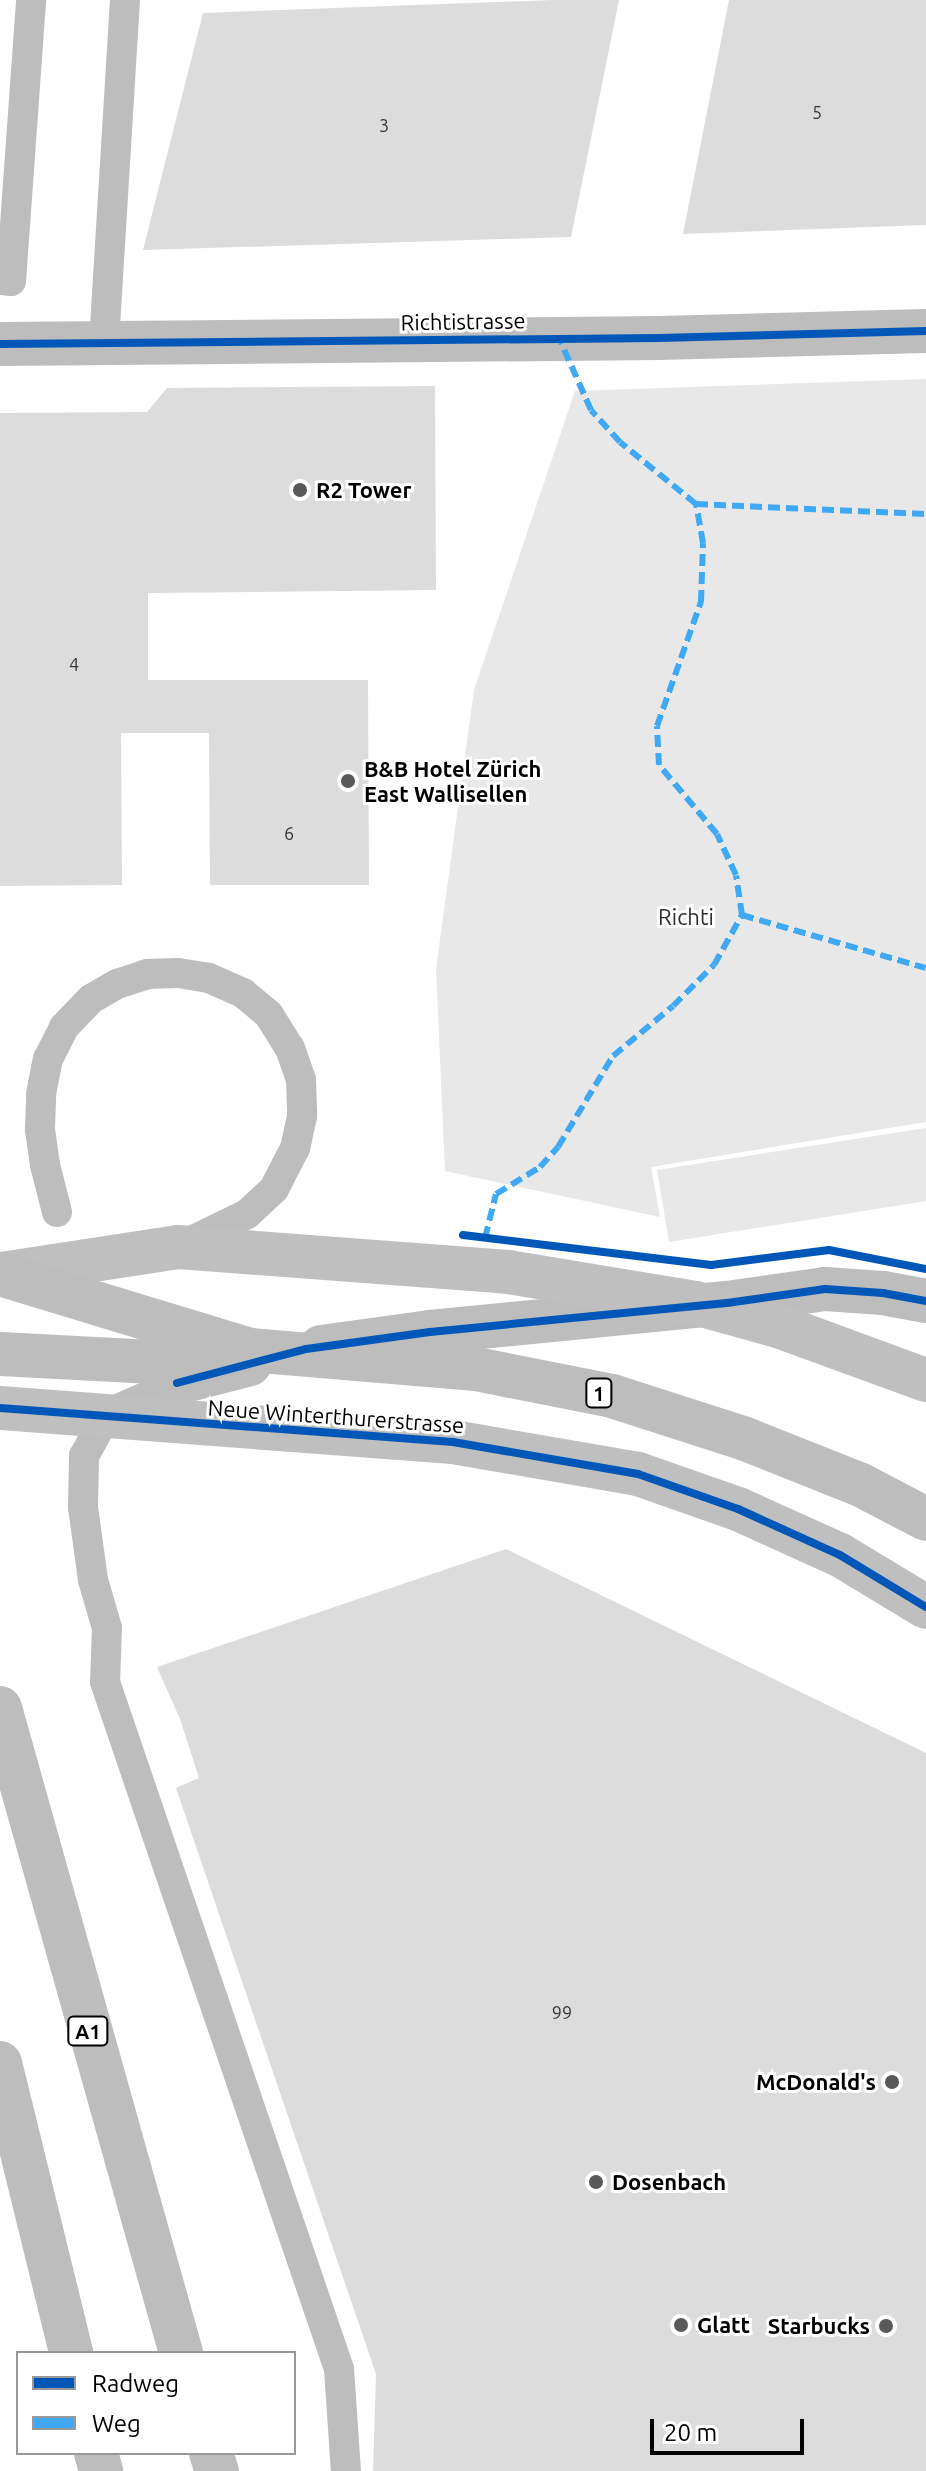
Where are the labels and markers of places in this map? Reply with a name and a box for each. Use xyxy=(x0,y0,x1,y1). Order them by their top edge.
place label: R2 Tower xyxy=(316,477,412,503)
marker: R2 Tower xyxy=(291,481,309,499)
place label: B&B Hotel Zürich East Wallisellen xyxy=(364,755,541,806)
marker: B&B Hotel Zürich East Wallisellen xyxy=(339,772,357,790)
place label: McDonald's xyxy=(756,2069,876,2095)
marker: McDonald's xyxy=(883,2073,901,2091)
place label: Dosenbach xyxy=(612,2169,726,2195)
marker: Dosenbach xyxy=(587,2173,605,2191)
place label: Glatt xyxy=(697,2312,750,2338)
place label: Starbucks xyxy=(768,2313,870,2339)
marker: Glatt xyxy=(672,2316,690,2334)
marker: Starbucks xyxy=(877,2317,895,2335)

